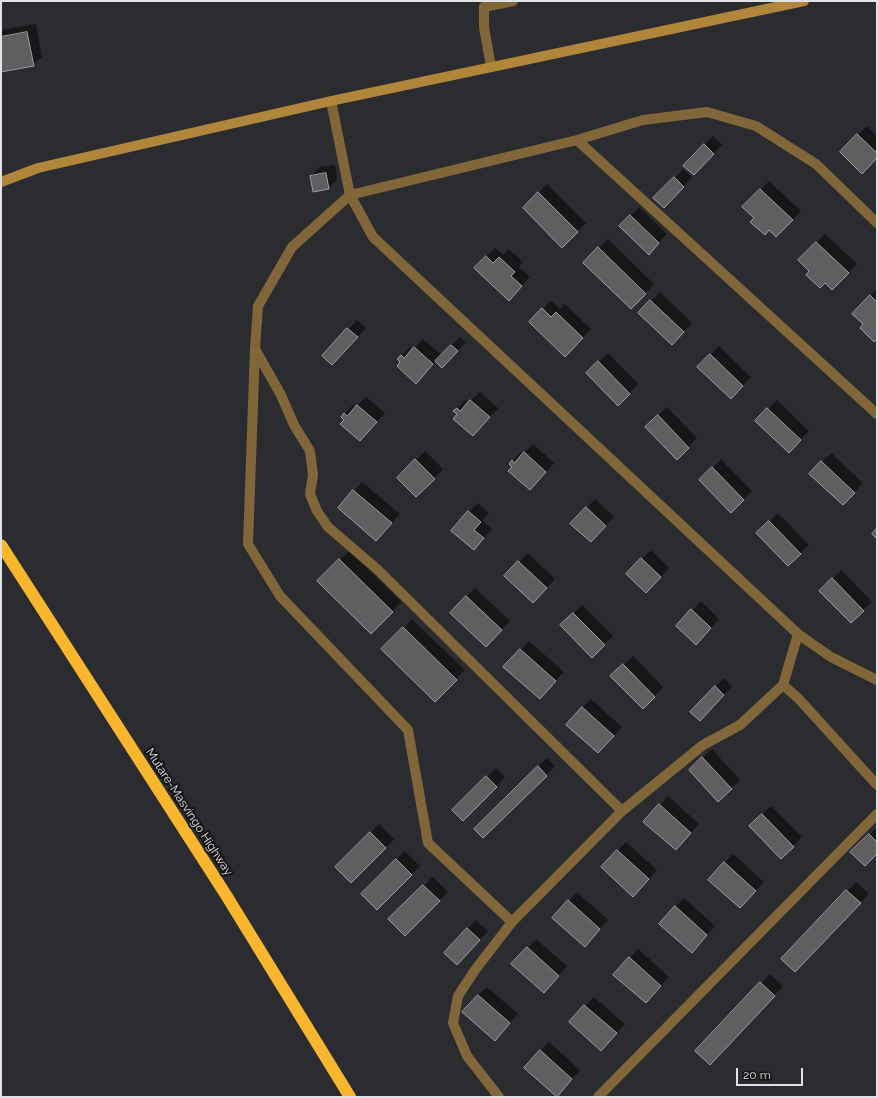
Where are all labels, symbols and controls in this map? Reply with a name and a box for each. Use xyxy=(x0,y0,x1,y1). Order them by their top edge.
street label: Mutare-Masvingo Highway xyxy=(142,746,236,878)
scale bar xyxy=(738,1060,805,1086)
text: 20 m xyxy=(743,1068,771,1082)

